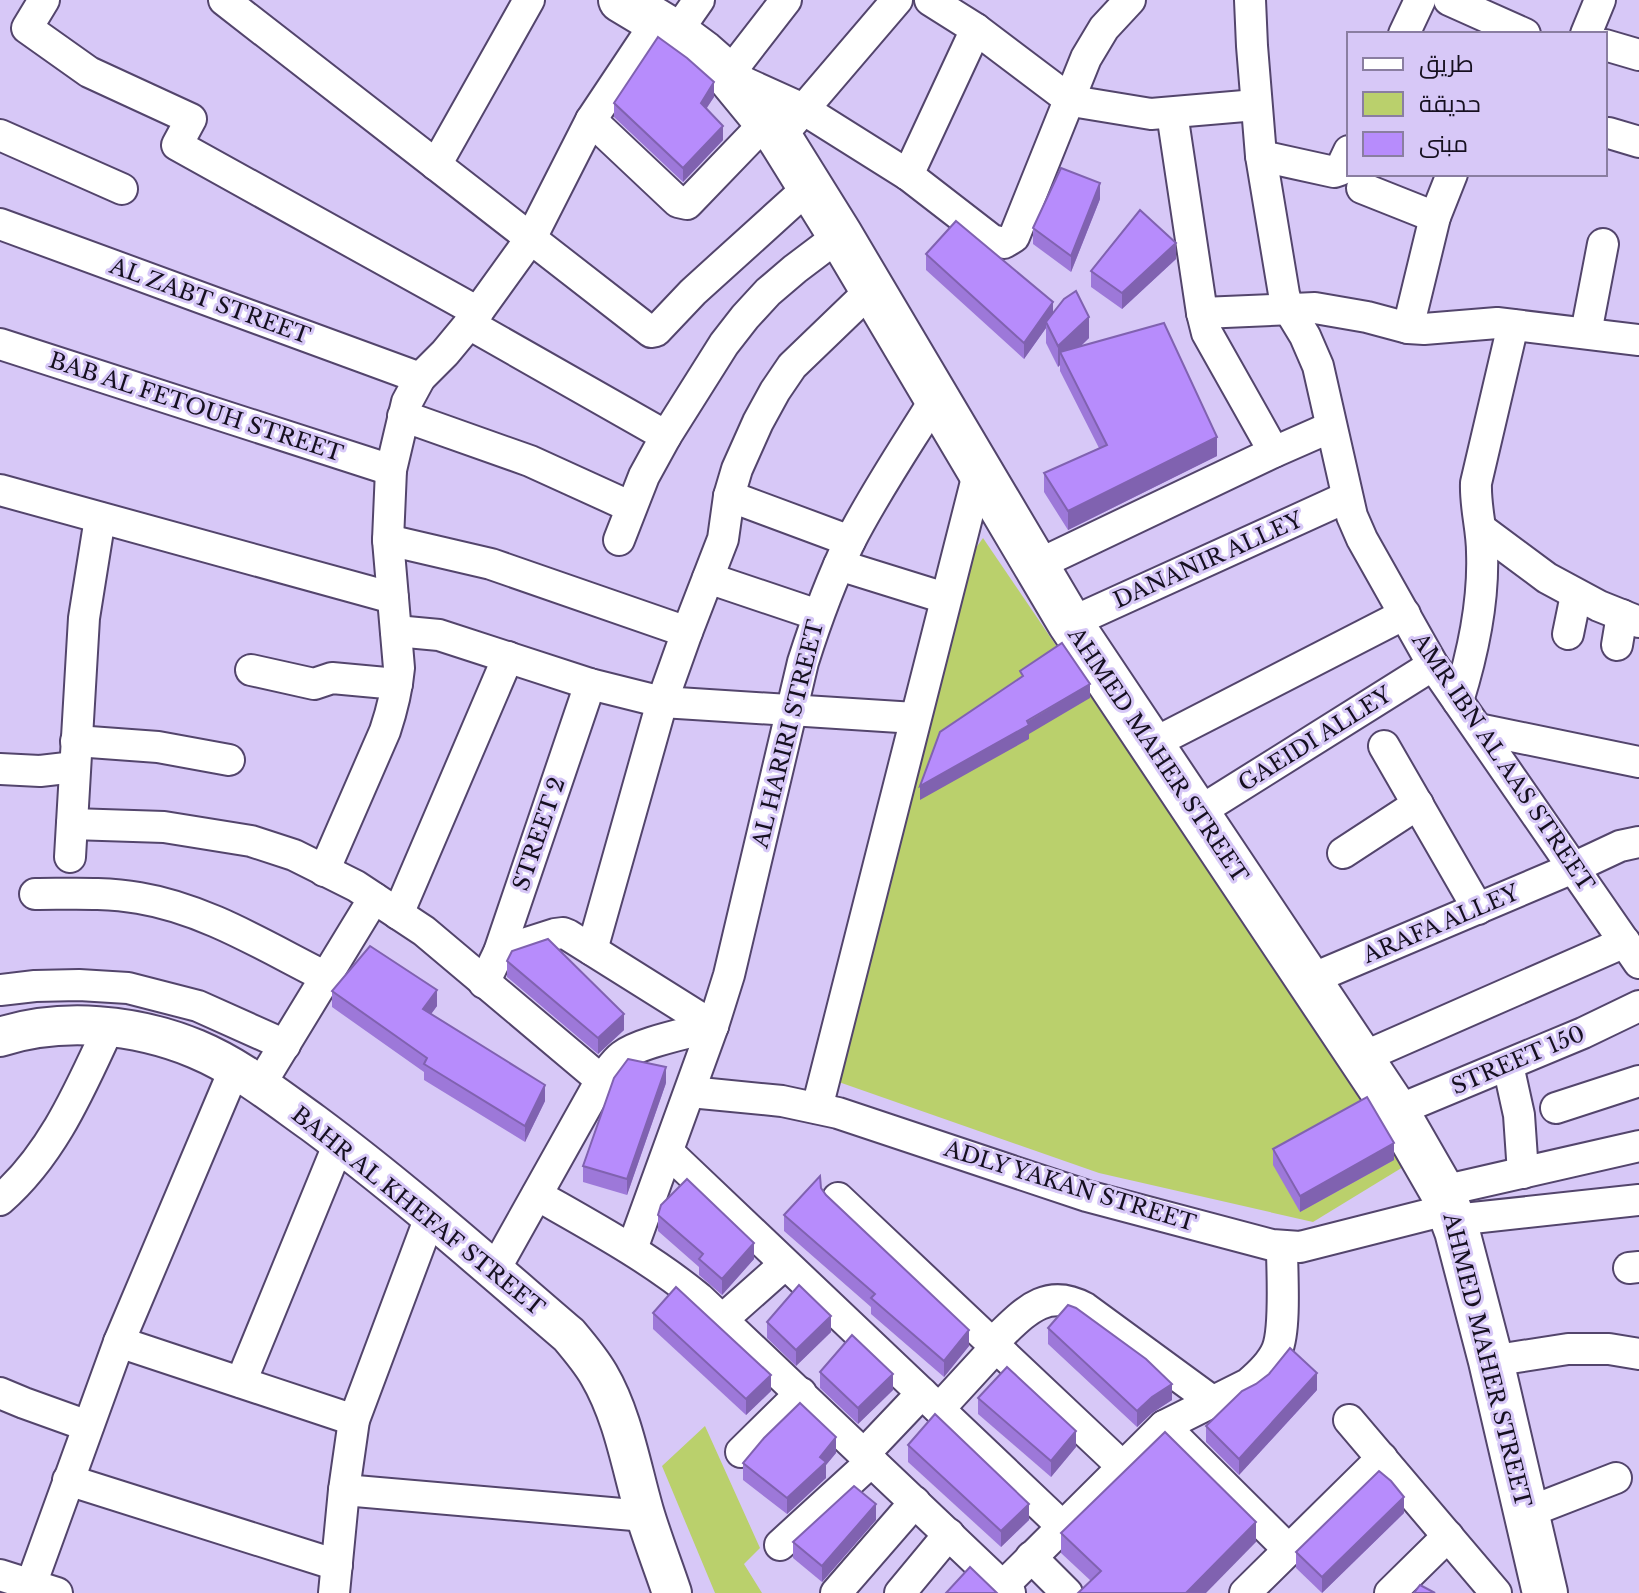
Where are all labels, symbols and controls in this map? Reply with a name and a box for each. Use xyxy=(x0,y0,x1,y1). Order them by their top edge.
legend xyxy=(1347,32,1607,176)
text: طريق xyxy=(1419,49,1474,79)
text: حديقة xyxy=(1419,89,1481,118)
text: مبنى xyxy=(1419,129,1468,158)
street label: AL ZABT STREET xyxy=(105,252,314,350)
street label: BAB AL FETOUH STREET xyxy=(46,347,347,467)
street label: DANANIR ALLEY xyxy=(1109,506,1308,614)
street label: AL HARIRI STREET xyxy=(746,617,829,852)
street label: AHMED MAHER STREET xyxy=(1062,621,1254,888)
street label: AMR IBN AL AAS STREET xyxy=(1406,627,1600,897)
street label: GAEIDI ALLEY xyxy=(1233,681,1397,797)
street label: STREET 2 xyxy=(507,774,571,894)
street label: ARAFA ALLEY xyxy=(1358,879,1524,969)
street label: STREET 150 xyxy=(1447,1020,1589,1100)
street label: BAHR AL KHEFAF STREET xyxy=(286,1101,550,1322)
street label: ADLY YAKAN STREET xyxy=(940,1135,1199,1237)
street label: AHMED MAHER STREET xyxy=(1437,1209,1537,1510)

